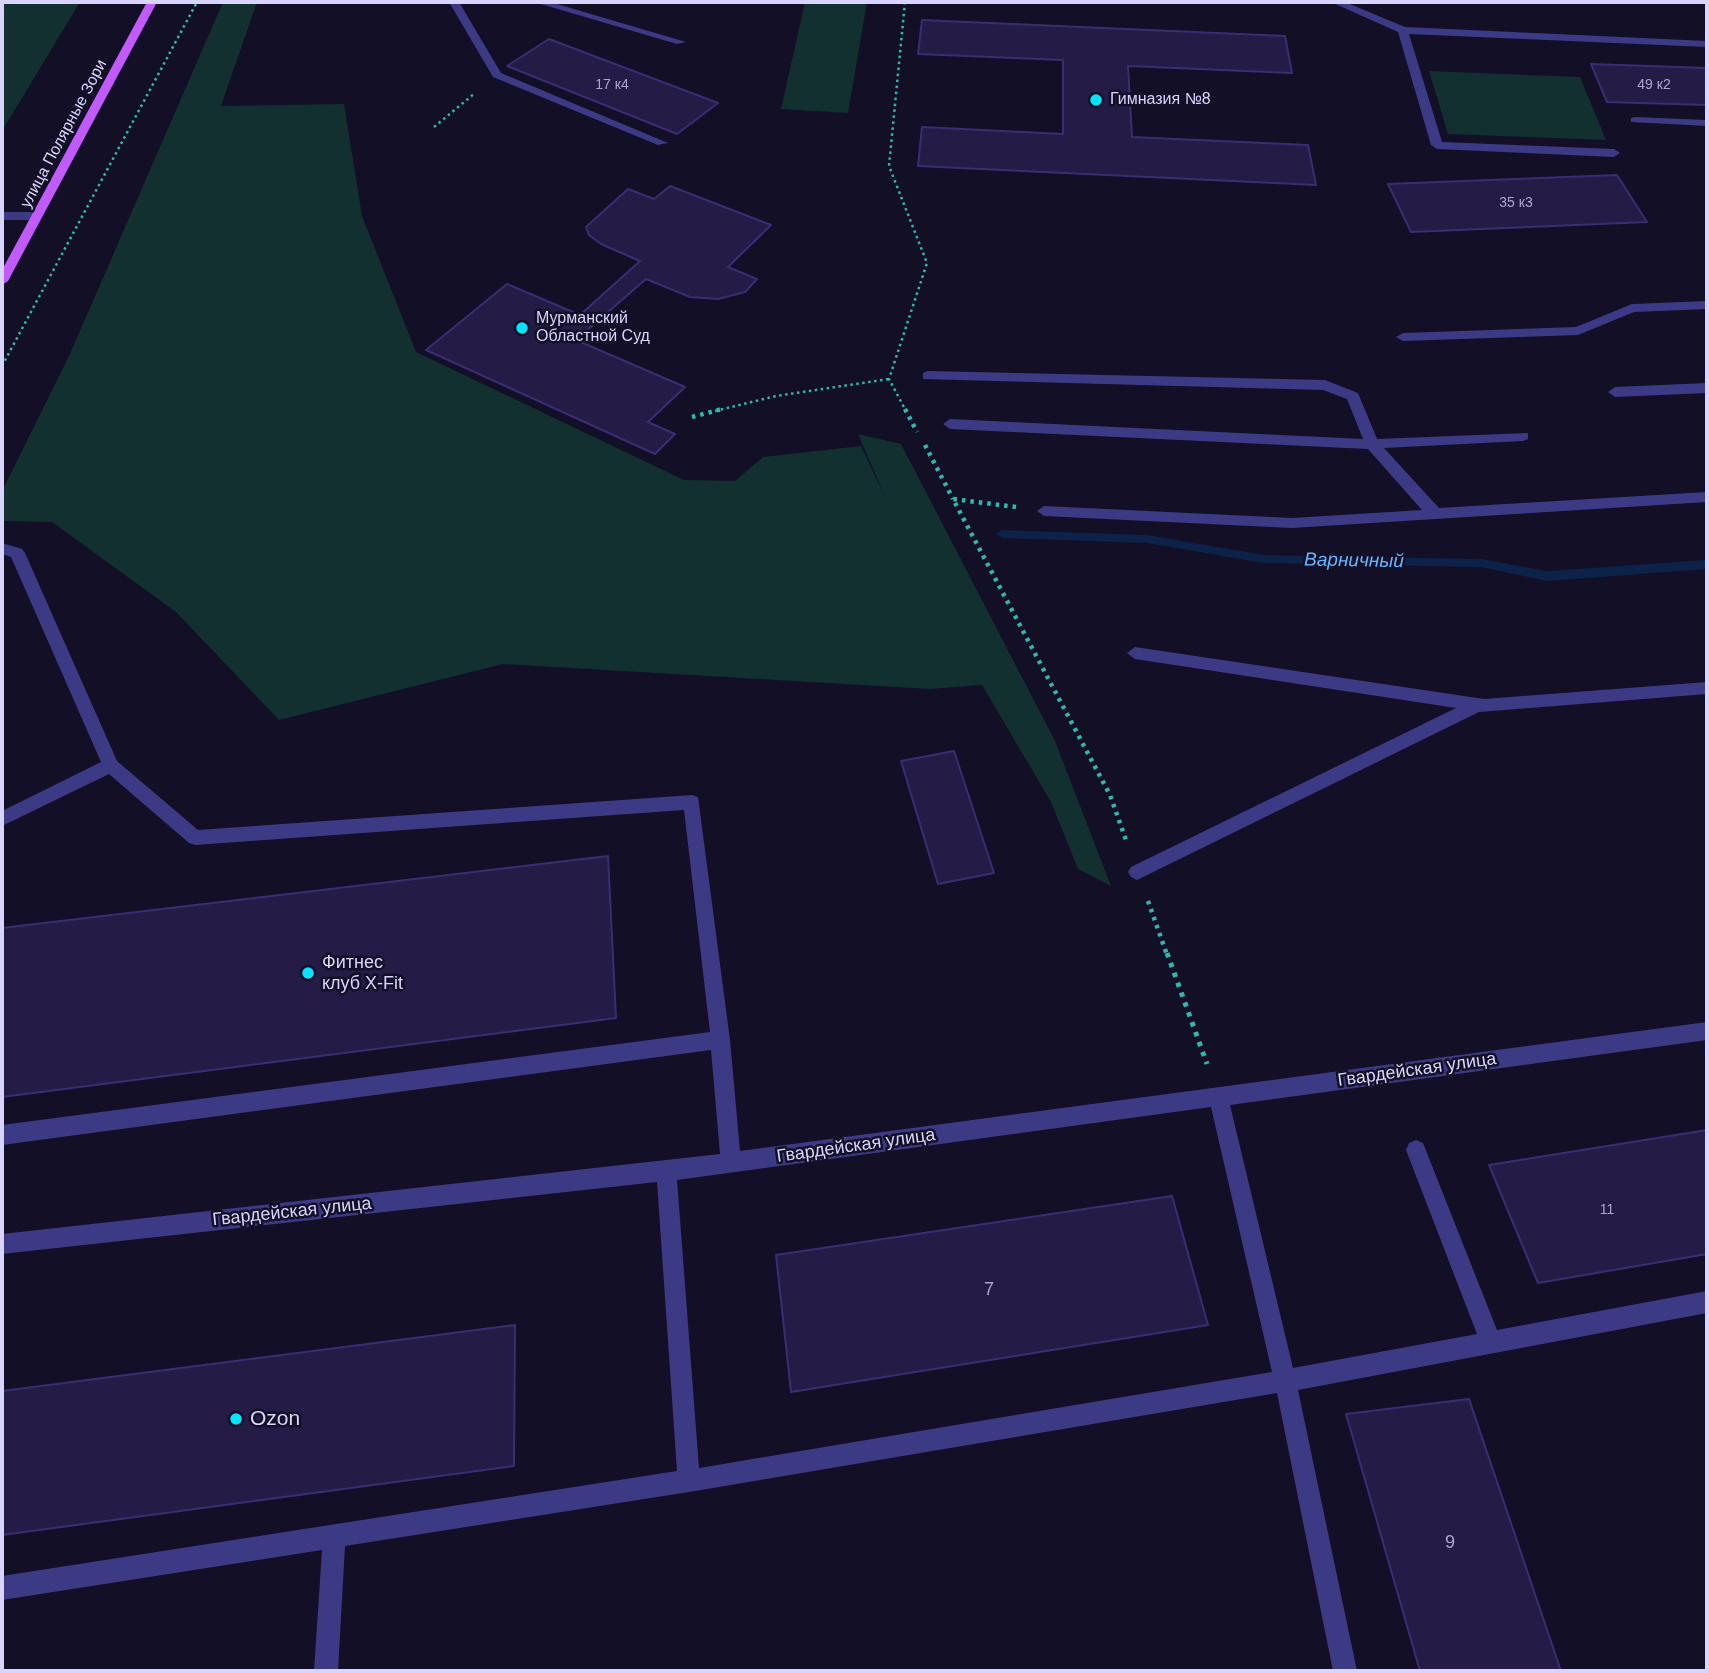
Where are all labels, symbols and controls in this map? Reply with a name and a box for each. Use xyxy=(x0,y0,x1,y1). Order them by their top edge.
street label: улица Полярные Зори xyxy=(17,56,111,212)
house number: 17 к4 xyxy=(595,77,629,93)
house number: 49 к2 xyxy=(1637,77,1671,93)
place label: Гимназия №8 xyxy=(1110,90,1211,110)
marker: Гимназия №8 xyxy=(1088,92,1104,108)
house number: 35 к3 xyxy=(1499,195,1533,211)
place label: Мурманский Областной Суд xyxy=(536,309,650,347)
marker: Мурманский Областной Суд xyxy=(514,320,530,336)
water label: Варничный xyxy=(1304,549,1404,573)
place label: Фитнес клуб X-Fit xyxy=(322,952,403,995)
marker: Фитнес клуб X-Fit xyxy=(300,965,316,981)
street label: Гвардейская улица xyxy=(1336,1048,1498,1092)
street label: Гвардейская улица xyxy=(775,1124,937,1168)
street label: Гвардейская улица xyxy=(211,1193,373,1231)
house number: 11 xyxy=(1600,1202,1614,1218)
house number: 7 xyxy=(984,1279,994,1301)
place label: Ozon xyxy=(250,1406,300,1432)
marker: Ozon xyxy=(228,1411,244,1427)
house number: 9 xyxy=(1445,1532,1455,1554)

